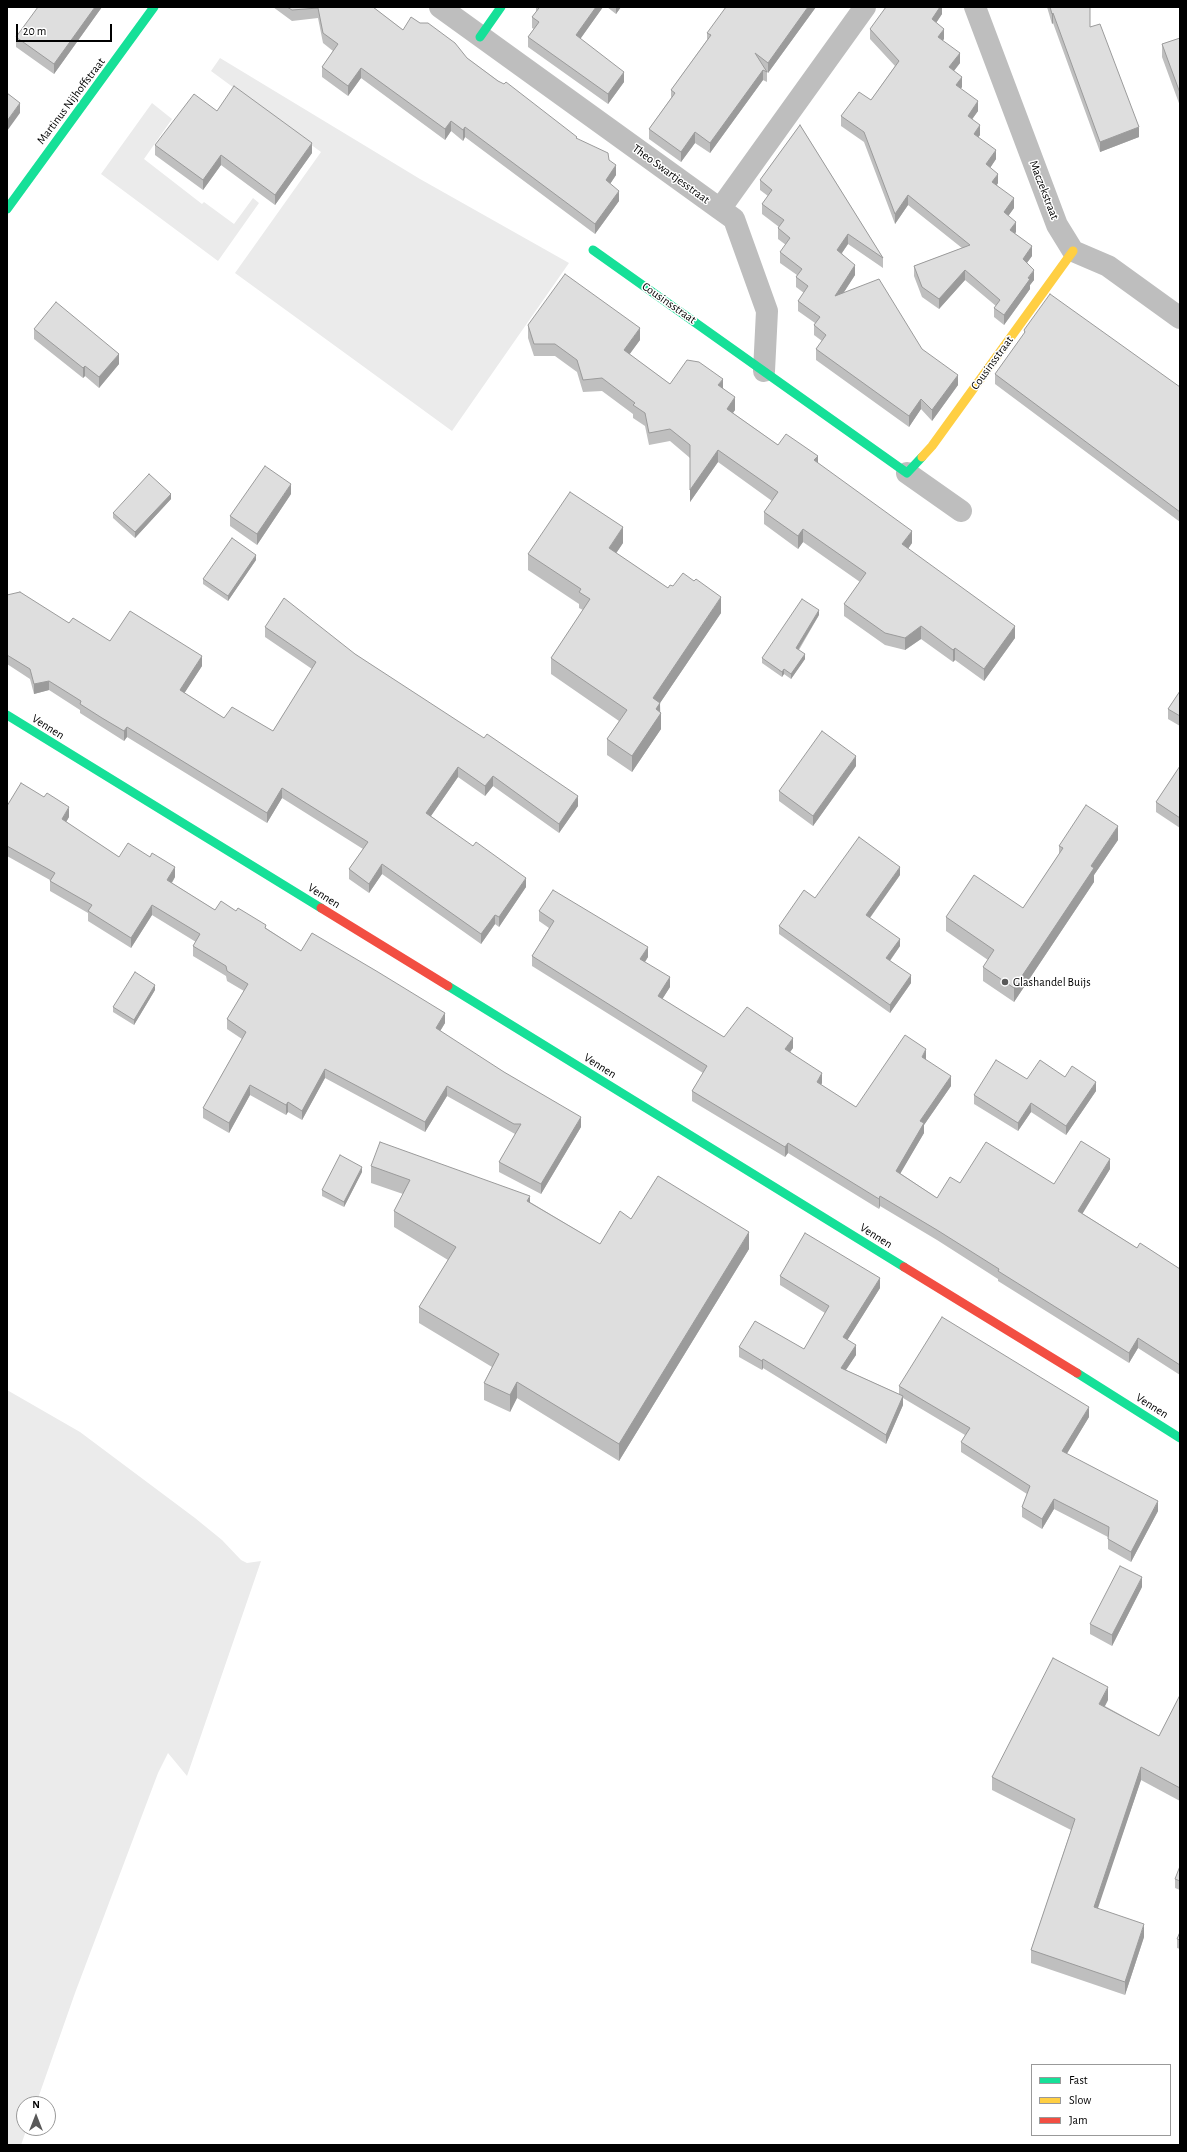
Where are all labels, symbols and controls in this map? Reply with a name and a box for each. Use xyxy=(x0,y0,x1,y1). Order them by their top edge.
scale bar xyxy=(18,16,114,42)
text: 20 m xyxy=(23,25,46,37)
street label: Martinus Nijhoffstraat xyxy=(34,55,108,147)
street label: Theo Swartjesstraat xyxy=(630,141,712,207)
street label: Maczekstraat xyxy=(1026,158,1062,222)
street label: Cousinsstraat xyxy=(639,279,699,327)
street label: Cousinsstraat xyxy=(968,333,1016,393)
street label: Vennen xyxy=(29,711,67,743)
street label: Vennen xyxy=(305,880,343,912)
place label: Glashandel Buijs xyxy=(1013,975,1091,989)
marker: Glashandel Buijs xyxy=(1000,977,1010,987)
street label: Vennen xyxy=(581,1050,619,1082)
street label: Vennen xyxy=(857,1220,895,1252)
street label: Vennen xyxy=(1133,1390,1171,1422)
legend xyxy=(1031,2064,1171,2136)
text: Fast xyxy=(1069,2074,1088,2086)
text: Slow xyxy=(1069,2094,1091,2106)
north arrow xyxy=(16,2096,56,2136)
text: N xyxy=(32,2099,40,2110)
text: Jam xyxy=(1069,2114,1088,2126)

